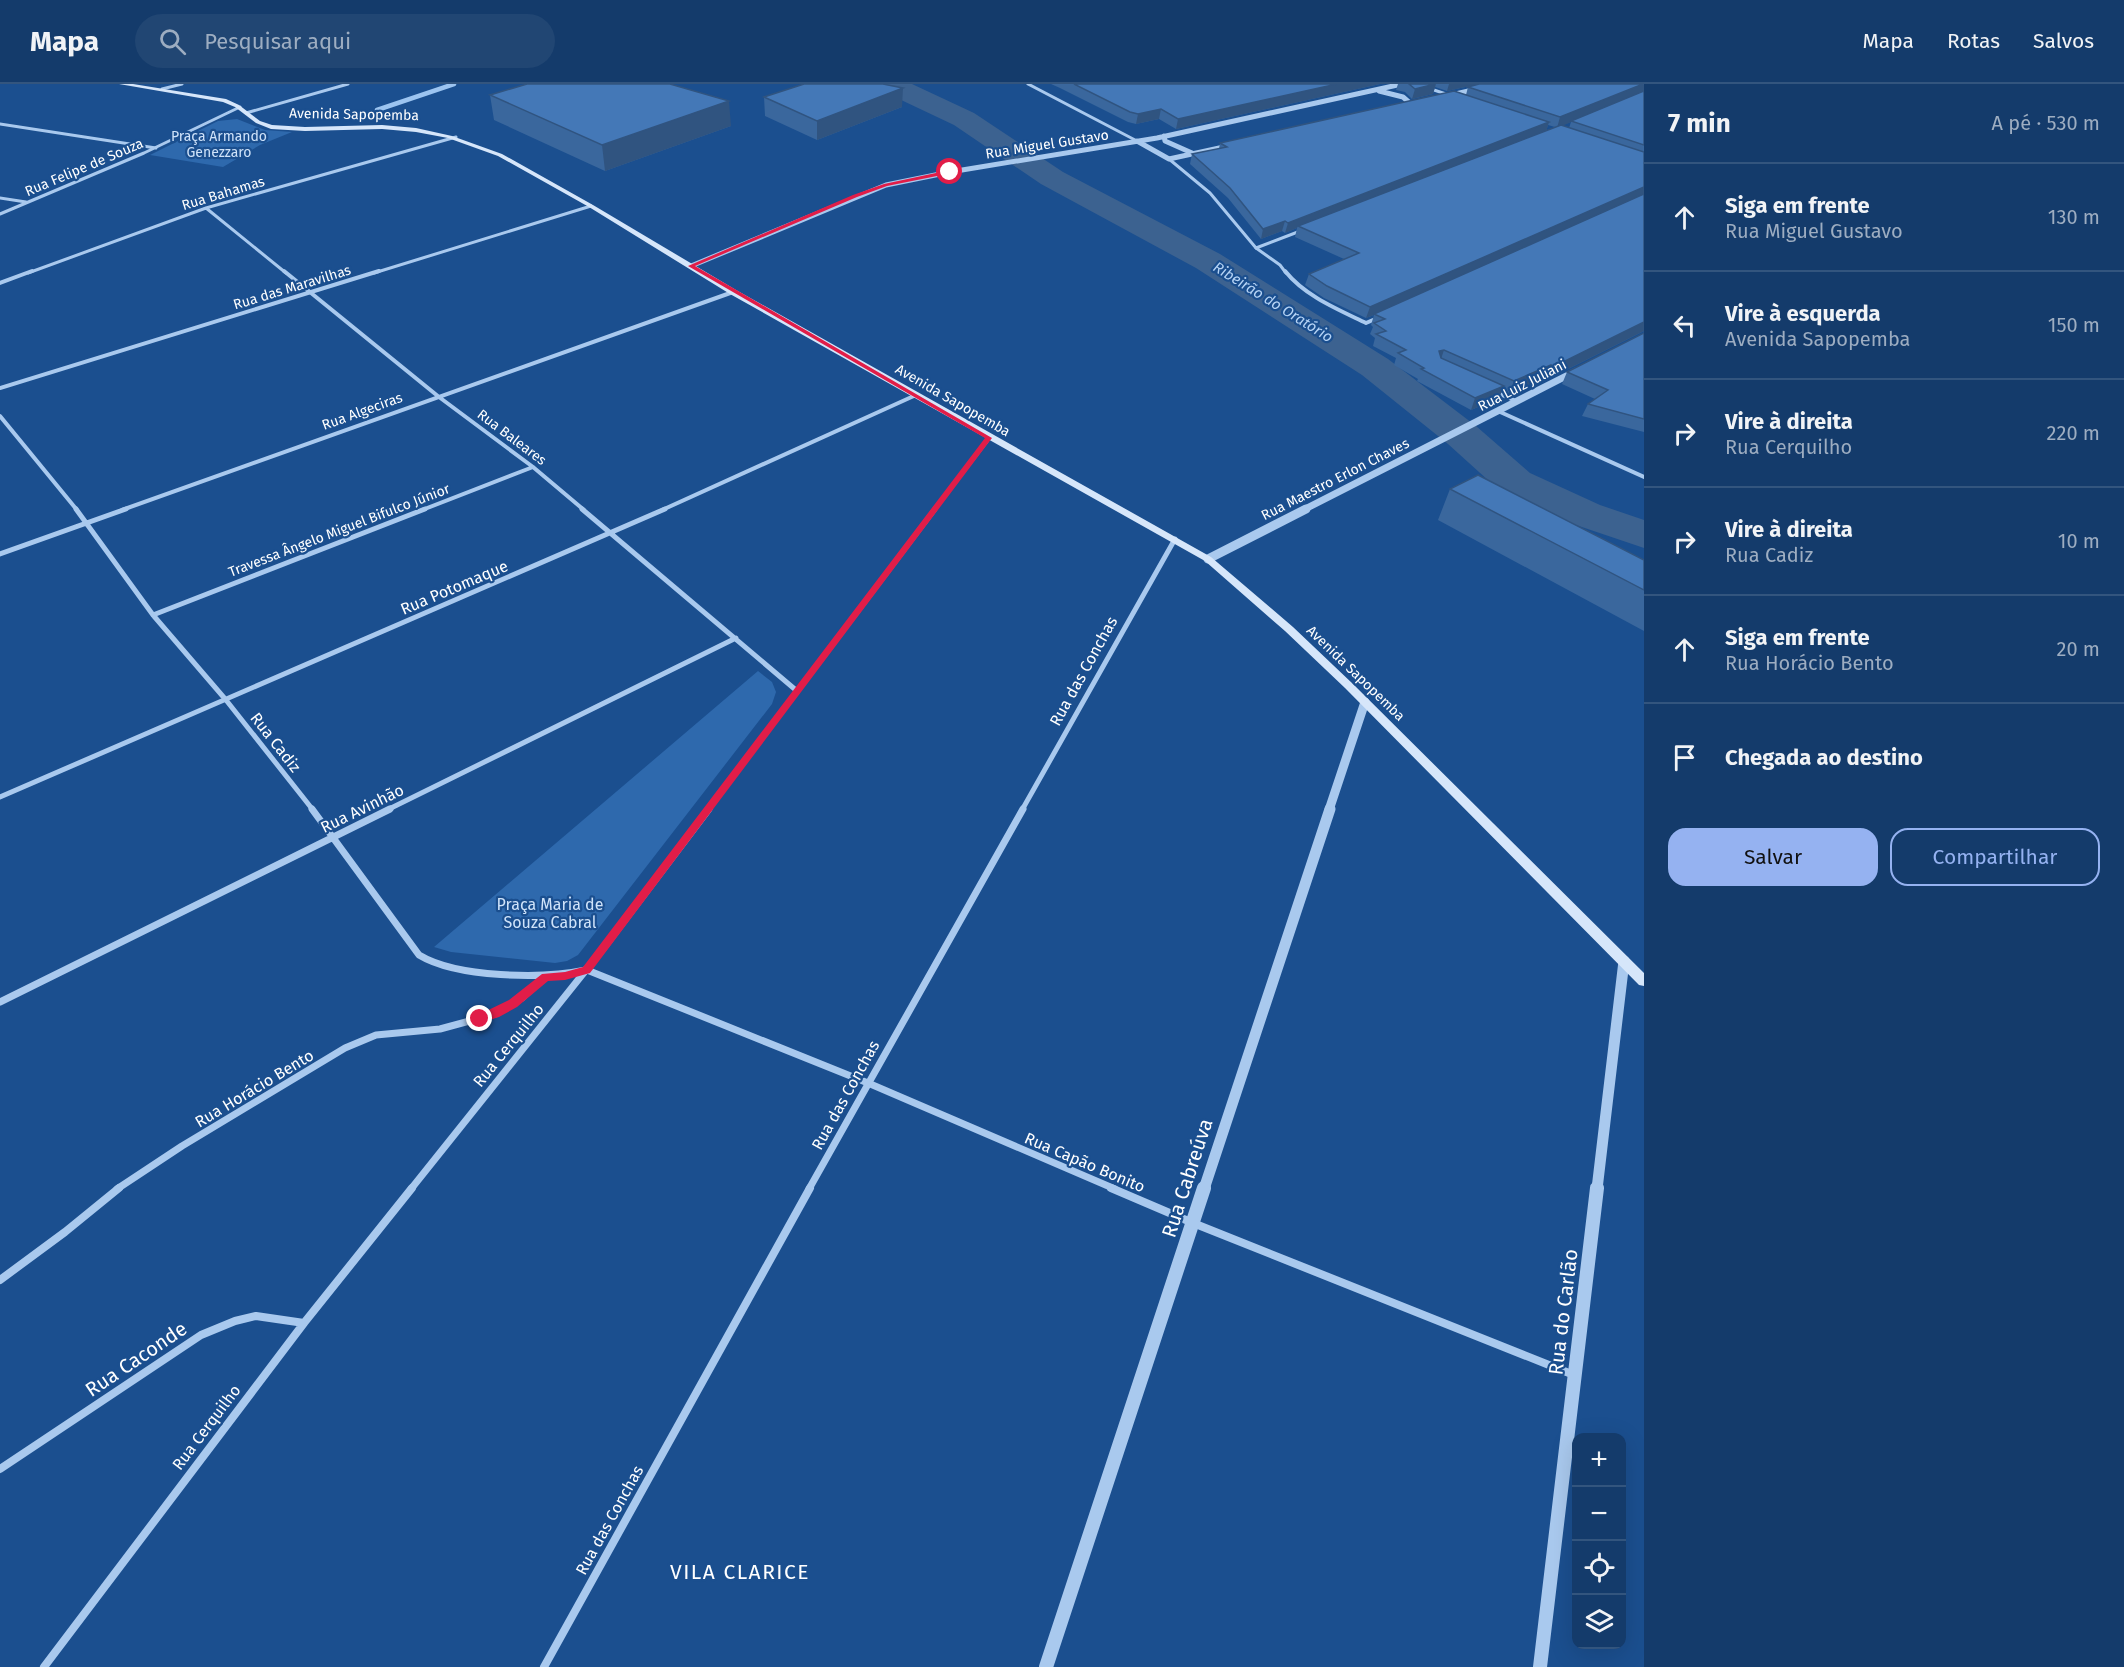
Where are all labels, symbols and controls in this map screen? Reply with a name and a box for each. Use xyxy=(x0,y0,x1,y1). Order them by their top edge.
search box xyxy=(135,14,555,68)
text: Mapa xyxy=(30,25,99,58)
icon: search xyxy=(156,25,189,58)
text: Pesquisar aqui xyxy=(204,28,351,55)
text: Mapa xyxy=(1863,28,1914,54)
text: Rotas xyxy=(1947,28,2000,54)
text: Salvos xyxy=(2033,28,2094,54)
street label: Avenida Sapopemba xyxy=(289,105,419,124)
text: 7 min xyxy=(1668,108,1731,139)
text: A pé · 530 m xyxy=(1992,111,2100,135)
street label: Rua Miguel Gustavo xyxy=(984,126,1110,163)
park label: Praça Armando Genezzaro xyxy=(171,128,267,161)
street label: Rua Felipe de Souza xyxy=(22,135,146,200)
route start xyxy=(936,158,962,184)
street label: Rua Bahamas xyxy=(180,173,267,214)
text: Siga em frente xyxy=(1725,192,1870,219)
icon: ahead xyxy=(1668,201,1701,234)
text: 130 m xyxy=(2048,205,2100,229)
text: Rua Miguel Gustavo xyxy=(1725,219,1903,243)
water label: Ribeirão do Oratório xyxy=(1210,258,1336,346)
street label: Rua das Maravilhas xyxy=(231,261,353,313)
text: Vire à esquerda xyxy=(1725,300,1881,327)
icon: left xyxy=(1668,309,1701,342)
text: 150 m xyxy=(2048,313,2100,337)
text: Avenida Sapopemba xyxy=(1725,327,1910,351)
street label: Rua Luiz Juliani xyxy=(1475,356,1569,415)
street label: Avenida Sapopemba xyxy=(892,361,1013,440)
street label: Rua Algeciras xyxy=(320,389,405,434)
street label: Rua Baleares xyxy=(474,406,550,469)
text: Vire à direita xyxy=(1725,408,1853,435)
icon: right xyxy=(1668,417,1701,450)
text: 220 m xyxy=(2047,421,2100,445)
street label: Rua Maestro Erlon Chaves xyxy=(1258,434,1412,524)
text: Rua Cerquilho xyxy=(1725,435,1852,459)
street label: Travessa Ângelo Miguel Bifulco Júnior xyxy=(226,479,453,581)
text: Vire à direita xyxy=(1725,516,1853,543)
icon: right xyxy=(1668,525,1701,558)
text: 10 m xyxy=(2058,529,2100,553)
text: Rua Cadiz xyxy=(1725,543,1813,567)
street label: Rua Potomaque xyxy=(398,556,511,619)
street label: Rua das Conchas xyxy=(1046,613,1121,729)
street label: Avenida Sapopemba xyxy=(1303,622,1408,725)
text: Siga em frente xyxy=(1725,624,1870,651)
icon: ahead xyxy=(1668,633,1701,666)
text: 20 m xyxy=(2057,637,2100,661)
text: Rua Horácio Bento xyxy=(1725,651,1894,675)
street label: Rua Cadiz xyxy=(246,709,305,776)
icon: arrive xyxy=(1668,741,1701,774)
text: Chegada ao destino xyxy=(1725,744,1923,771)
street label: Rua Avinhão xyxy=(317,780,407,837)
button: Salvar xyxy=(1668,828,1878,886)
button: Compartilhar xyxy=(1890,828,2100,886)
park label: Praça Maria de Souza Cabral xyxy=(497,895,603,932)
street label: Rua Cerquilho xyxy=(469,1000,548,1091)
route end xyxy=(466,1005,492,1031)
street label: Rua das Conchas xyxy=(808,1037,883,1153)
street label: Rua Horácio Bento xyxy=(192,1046,317,1131)
street label: Rua Cabreúva xyxy=(1156,1115,1218,1241)
street label: Rua Capão Bonito xyxy=(1022,1129,1148,1196)
street label: Rua do Carlão xyxy=(1543,1248,1583,1376)
street label: Rua Caconde xyxy=(81,1316,191,1402)
street label: Rua Cerquilho xyxy=(168,1381,245,1474)
map controls xyxy=(1572,1433,1626,1649)
button: + xyxy=(1572,1433,1626,1487)
street label: Rua das Conchas xyxy=(572,1462,647,1578)
button: − xyxy=(1572,1487,1626,1541)
button: locate xyxy=(1572,1541,1626,1595)
district label: VILA CLARICE xyxy=(670,1559,810,1585)
button: layers xyxy=(1572,1595,1626,1649)

